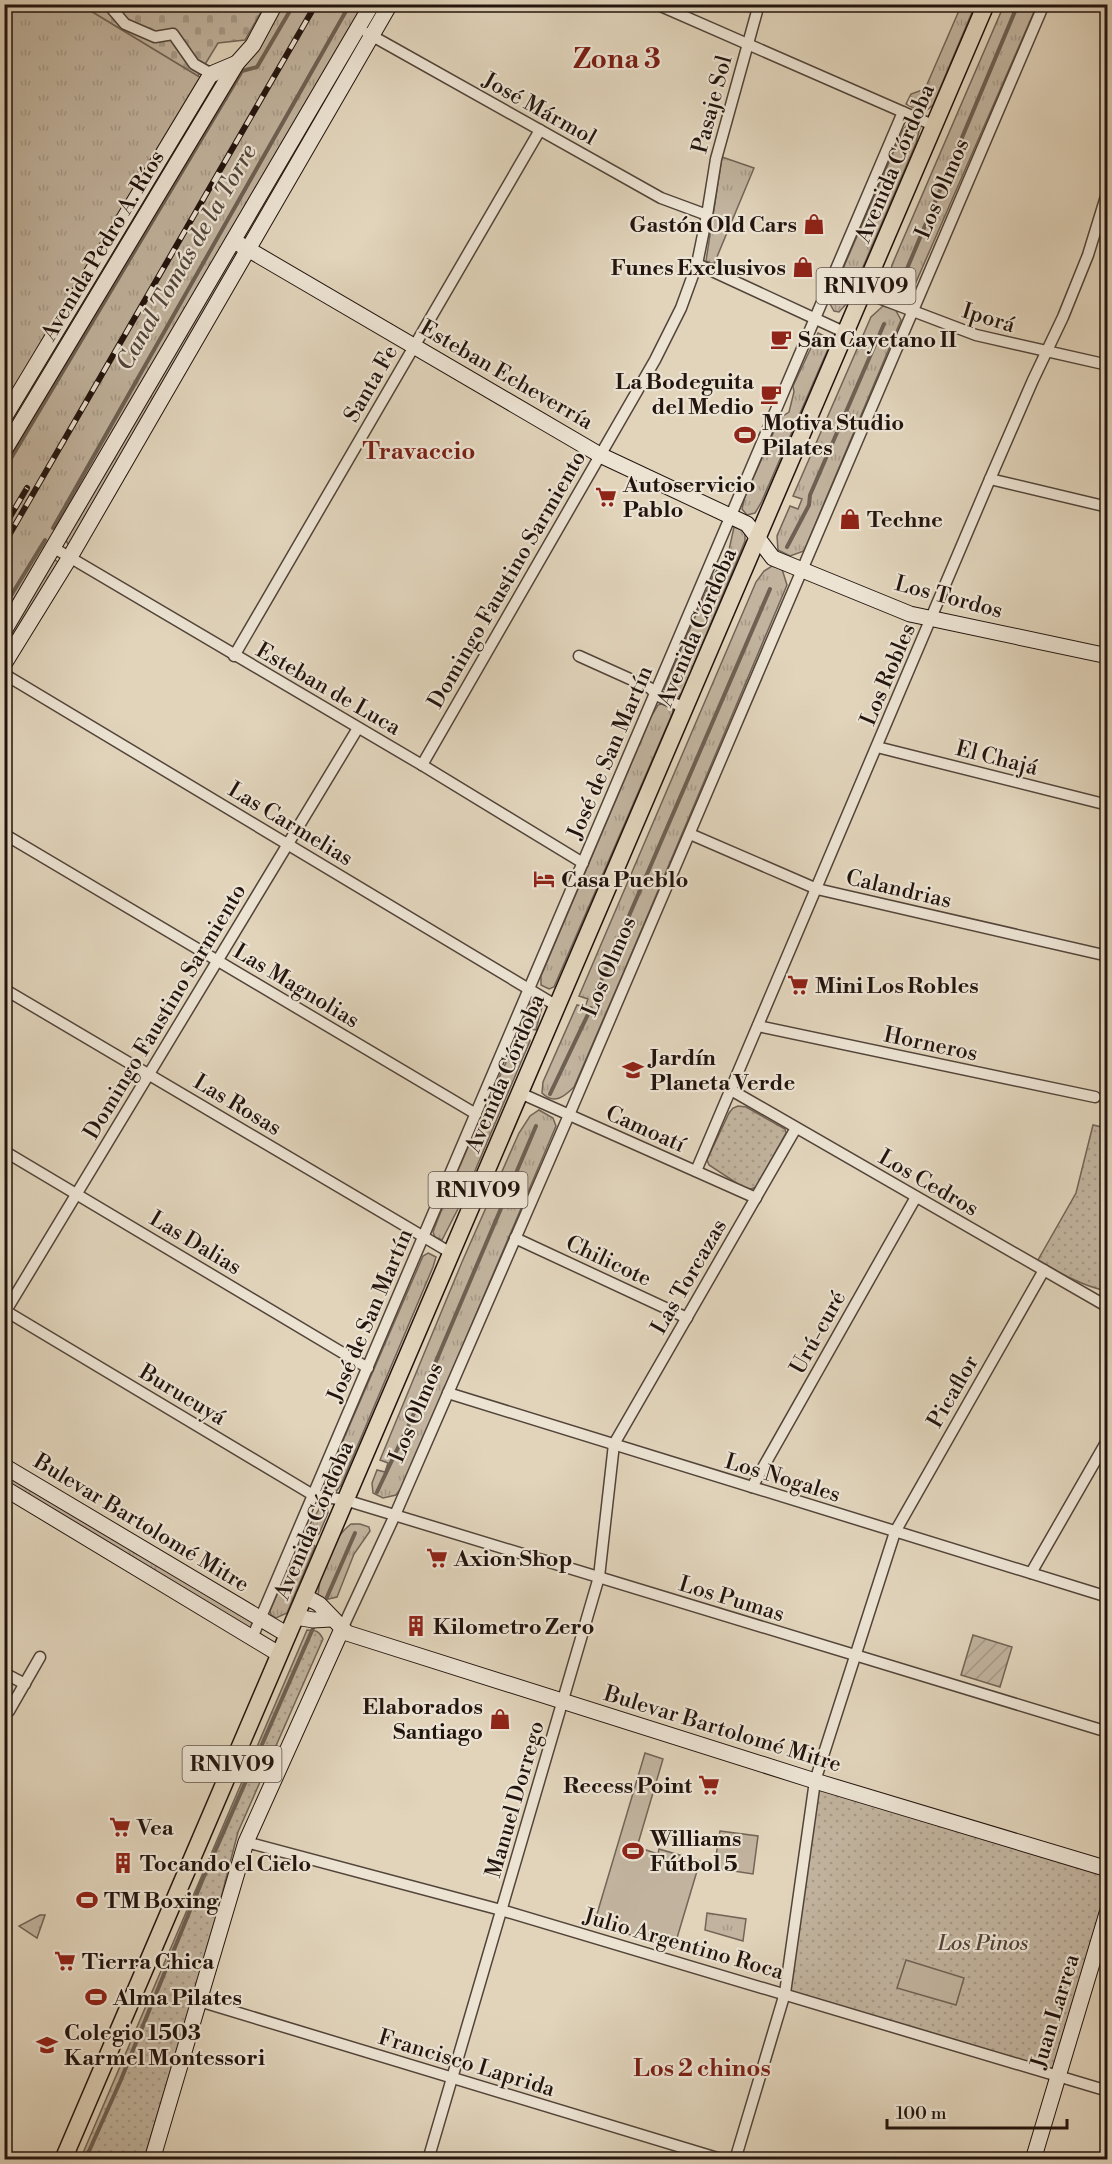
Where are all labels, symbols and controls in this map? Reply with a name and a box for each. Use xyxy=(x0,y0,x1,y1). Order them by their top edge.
district label: Zona 3 xyxy=(573,42,661,77)
street label: Pasaje Sol xyxy=(686,52,739,156)
street label: José Mármol xyxy=(477,67,601,152)
street label: Avenida Córdoba xyxy=(849,79,941,248)
street label: Los Olmos xyxy=(909,134,976,243)
water label: Canal Tomás de la Torre xyxy=(110,139,264,376)
street label: Avenida Pedro A. Ríos xyxy=(35,146,171,347)
place label: Gastón Old Cars xyxy=(629,212,797,239)
shop icon: Gastón Old Cars xyxy=(802,212,826,236)
place label: Funes Exclusivos xyxy=(611,255,786,282)
shop icon: Funes Exclusivos xyxy=(791,255,815,279)
road number: RN1V09 xyxy=(816,268,916,304)
street label: Iporá xyxy=(959,298,1019,339)
street label: Esteban Echeverría xyxy=(415,315,598,436)
cafe icon: San Cayetano II xyxy=(769,327,793,351)
place label: San Cayetano II xyxy=(798,327,957,354)
street label: Santa Fe xyxy=(338,340,404,427)
place label: La Bodeguita del Medio xyxy=(615,369,755,421)
cafe icon: La Bodeguita del Medio xyxy=(759,382,783,406)
place label: Motiva Studio Pilates xyxy=(762,410,904,462)
sports icon: Motiva Studio Pilates xyxy=(733,423,757,447)
district label: Travaccio xyxy=(363,437,475,467)
street label: Domingo Faustino Sarmiento xyxy=(422,446,592,714)
place label: Autoservicio Pablo xyxy=(622,472,756,524)
supermarket icon: Autoservicio Pablo xyxy=(594,485,618,509)
shop icon: Techne xyxy=(838,507,862,531)
place label: Techne xyxy=(867,507,943,534)
street label: Avenida Córdoba xyxy=(651,543,743,712)
street label: Los Tordos xyxy=(892,570,1006,625)
street label: Los Robles xyxy=(855,619,922,730)
street label: Esteban de Luca xyxy=(251,637,406,742)
street label: José de San Martín xyxy=(561,662,659,844)
street label: El Chajá xyxy=(953,735,1041,782)
street label: Las Carmelias xyxy=(223,776,358,872)
street label: Calandrias xyxy=(843,864,954,915)
hotel icon: Casa Pueblo xyxy=(532,867,556,891)
place label: Casa Pueblo xyxy=(561,867,688,894)
street label: Domingo Faustino Sarmiento xyxy=(78,879,252,1144)
street label: Los Olmos xyxy=(576,912,643,1021)
street label: Las Magnolias xyxy=(228,938,364,1034)
supermarket icon: Mini Los Robles xyxy=(786,973,810,997)
place label: Mini Los Robles xyxy=(815,973,979,1000)
street label: Avenida Córdoba xyxy=(459,989,551,1158)
street label: Horneros xyxy=(881,1021,980,1068)
place label: Jardín Planeta Verde xyxy=(647,1045,795,1097)
school or university icon: Jardín Planeta Verde xyxy=(621,1058,645,1082)
street label: Las Rosas xyxy=(188,1069,286,1142)
street label: Camoatí xyxy=(602,1100,690,1159)
street label: Los Cedros xyxy=(873,1144,983,1223)
road number: RN1V09 xyxy=(428,1172,528,1208)
street label: Las Dalias xyxy=(144,1205,246,1281)
street label: Las Torcazas xyxy=(645,1214,733,1339)
street label: José de San Martín xyxy=(321,1225,419,1407)
street label: Chilicote xyxy=(561,1230,655,1293)
street label: Urú-curé xyxy=(784,1286,852,1379)
street label: Picaflor xyxy=(922,1351,985,1433)
street label: Burucuyá xyxy=(133,1358,231,1432)
street label: Los Olmos xyxy=(383,1358,450,1467)
street label: Avenida Córdoba xyxy=(268,1436,360,1605)
street label: Bulevar Bartolomé Mitre xyxy=(28,1448,254,1598)
street label: Los Nogales xyxy=(722,1448,844,1509)
supermarket icon: Axion Shop xyxy=(425,1546,449,1570)
place label: Axion Shop xyxy=(453,1546,573,1573)
street label: Los Pumas xyxy=(676,1571,788,1628)
building icon: Kilometro Zero xyxy=(404,1614,428,1638)
place label: Kilometro Zero xyxy=(433,1614,595,1641)
street label: Bulevar Bartolomé Mitre xyxy=(600,1680,844,1778)
place label: Elaborados Santiago xyxy=(363,1694,483,1746)
shop icon: Elaborados Santiago xyxy=(488,1707,512,1731)
street label: Manuel Dorrego xyxy=(480,1718,551,1881)
road number: RN1V09 xyxy=(182,1746,282,1782)
place label: Recess Point xyxy=(563,1773,692,1800)
supermarket icon: Recess Point xyxy=(697,1773,721,1797)
supermarket icon: Vea xyxy=(108,1815,132,1839)
place label: Vea xyxy=(136,1815,175,1842)
place label: Williams Fútbol 5 xyxy=(649,1826,741,1878)
sports icon: Williams Fútbol 5 xyxy=(621,1839,645,1863)
building icon: Tocando el Cielo xyxy=(111,1851,135,1875)
place label: Tocando el Cielo xyxy=(140,1851,311,1878)
sports icon: TM Boxing xyxy=(75,1888,99,1912)
place label: TM Boxing xyxy=(104,1888,219,1915)
street label: Julio Argentino Roca xyxy=(579,1903,788,1986)
park label: Los Pinos xyxy=(937,1930,1028,1957)
supermarket icon: Tierra Chica xyxy=(53,1949,77,1973)
place label: Tierra Chica xyxy=(82,1949,215,1976)
street label: Juan Larrea xyxy=(1025,1950,1086,2073)
sports icon: Alma Pilates xyxy=(84,1985,108,2009)
place label: Alma Pilates xyxy=(112,1985,242,2012)
place label: Colegio 1503 Karmel Montessori xyxy=(64,2020,265,2072)
street label: Francisco Laprida xyxy=(375,2024,559,2103)
school or university icon: Colegio 1503 Karmel Montessori xyxy=(35,2033,59,2057)
district label: Los 2 chinos xyxy=(633,2054,771,2084)
scale bar xyxy=(887,2092,1067,2130)
text: 100 m xyxy=(896,2102,947,2125)

